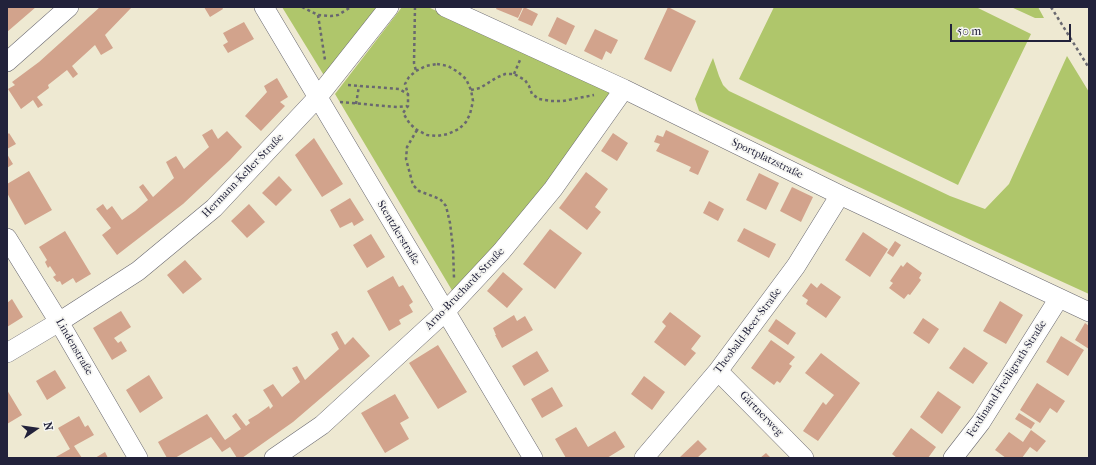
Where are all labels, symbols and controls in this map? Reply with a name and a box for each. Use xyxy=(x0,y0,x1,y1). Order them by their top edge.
scale bar xyxy=(952,16,1073,42)
text: 50 m xyxy=(957,24,981,38)
street label: Hermann-Keller-Straße xyxy=(199,131,287,221)
street label: Sportplatzstraße xyxy=(729,136,805,182)
street label: Stentzlerstraße xyxy=(374,199,422,267)
street label: Arno-Bruchardt-Straße xyxy=(422,245,508,333)
street label: Theobald-Beer-Straße xyxy=(711,286,785,376)
street label: Lindenstraße xyxy=(52,316,96,378)
street label: Ferdinand-Freiligrath-Straße xyxy=(964,318,1050,440)
street label: Gärtnerweg xyxy=(736,389,786,439)
north arrow xyxy=(16,409,56,449)
text: N xyxy=(41,421,55,432)

